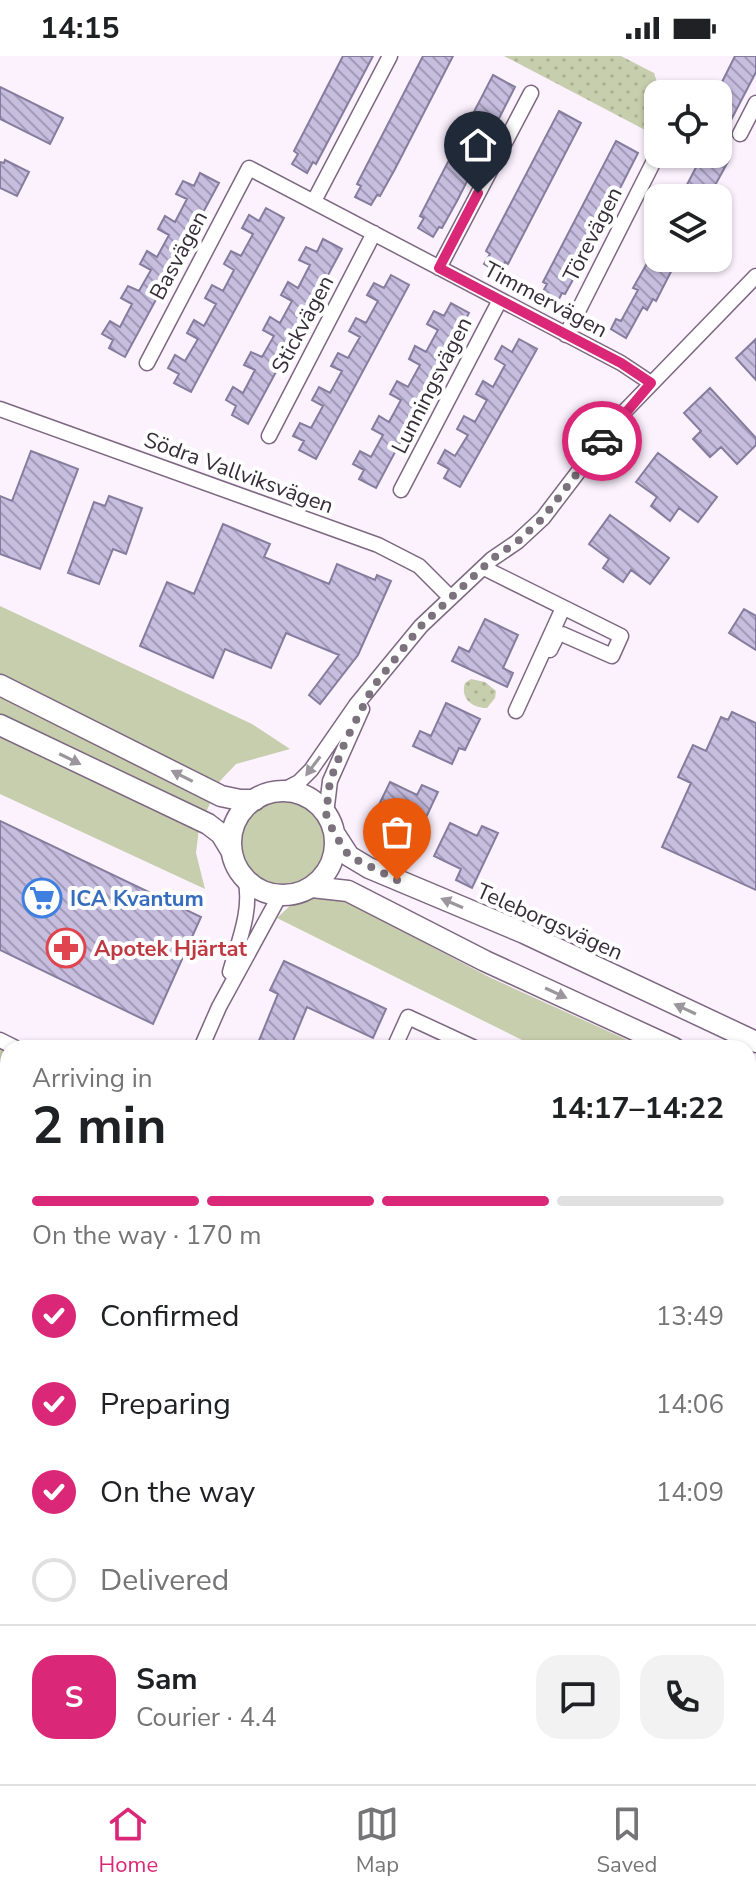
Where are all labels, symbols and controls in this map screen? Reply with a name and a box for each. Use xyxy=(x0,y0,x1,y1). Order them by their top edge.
text: 14:15 xyxy=(40,8,119,49)
map controls xyxy=(644,80,732,272)
button: locate xyxy=(644,80,732,168)
pin xyxy=(444,111,512,193)
icon: home xyxy=(456,123,500,167)
street label: Törevägen xyxy=(556,182,630,287)
button: layers xyxy=(644,184,732,272)
street label: Basvägen xyxy=(143,206,215,305)
street label: Timmervägen xyxy=(478,255,613,345)
street label: Stickvägen xyxy=(265,270,341,379)
street label: Lunningsvägen xyxy=(385,312,479,459)
courier xyxy=(562,401,642,481)
icon: car xyxy=(580,419,624,463)
street label: Södra Vallviksvägen xyxy=(140,425,338,521)
one-way arrow xyxy=(59,752,82,766)
one-way arrow xyxy=(306,756,322,776)
one-way arrow xyxy=(171,769,194,782)
pin xyxy=(363,798,431,880)
icon: bag xyxy=(375,810,419,854)
street label: Teleborgsvägen xyxy=(472,876,628,968)
supermarket icon: ICA Kvantum xyxy=(21,877,63,919)
place label: ICA Kvantum xyxy=(70,884,204,914)
one-way arrow xyxy=(440,897,464,910)
pharmacy icon: Apotek Hjärtat xyxy=(45,927,87,969)
place label: Apotek Hjärtat xyxy=(94,934,248,964)
one-way arrow xyxy=(544,987,567,1000)
one-way arrow xyxy=(674,1002,697,1016)
text: Arriving in xyxy=(32,1061,153,1096)
text: 14:17–14:22 xyxy=(550,1088,724,1129)
text: 2 min xyxy=(32,1090,167,1161)
text: On the way · 170 m xyxy=(32,1218,261,1253)
icon: check xyxy=(32,1294,76,1338)
text: Confirmed xyxy=(100,1296,240,1337)
text: 13:49 xyxy=(656,1299,724,1334)
icon: check xyxy=(32,1382,76,1426)
text: Preparing xyxy=(100,1384,231,1425)
text: 14:06 xyxy=(656,1387,724,1422)
icon: check xyxy=(32,1470,76,1514)
text: On the way xyxy=(100,1472,255,1513)
text: 14:09 xyxy=(656,1475,724,1510)
text: Delivered xyxy=(100,1560,229,1601)
button: chat xyxy=(536,1655,620,1739)
button: phone xyxy=(640,1655,724,1739)
text: Sam xyxy=(136,1659,198,1700)
text: S xyxy=(65,1677,83,1718)
text: Courier · 4.4 xyxy=(136,1700,277,1735)
tab: Home xyxy=(99,1802,158,1880)
tab: Map xyxy=(355,1802,399,1880)
tab: Saved xyxy=(597,1802,657,1880)

